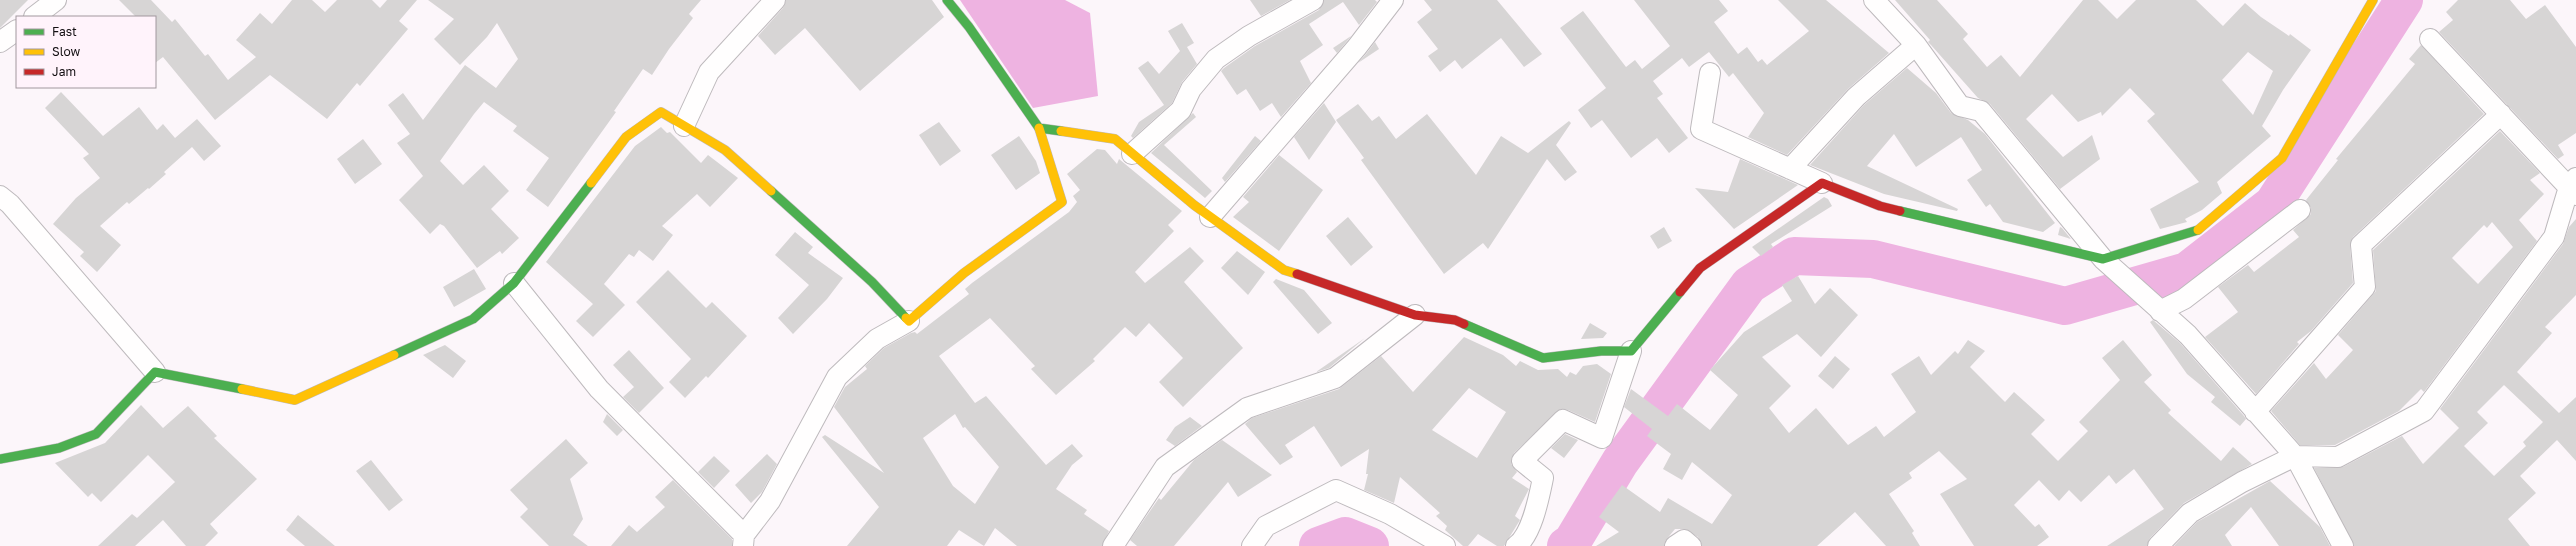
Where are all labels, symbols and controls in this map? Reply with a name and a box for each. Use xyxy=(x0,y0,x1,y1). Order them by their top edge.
legend xyxy=(16,16,156,88)
text: Fast xyxy=(52,24,77,39)
text: Slow xyxy=(52,44,80,59)
text: Jam xyxy=(52,64,76,79)

